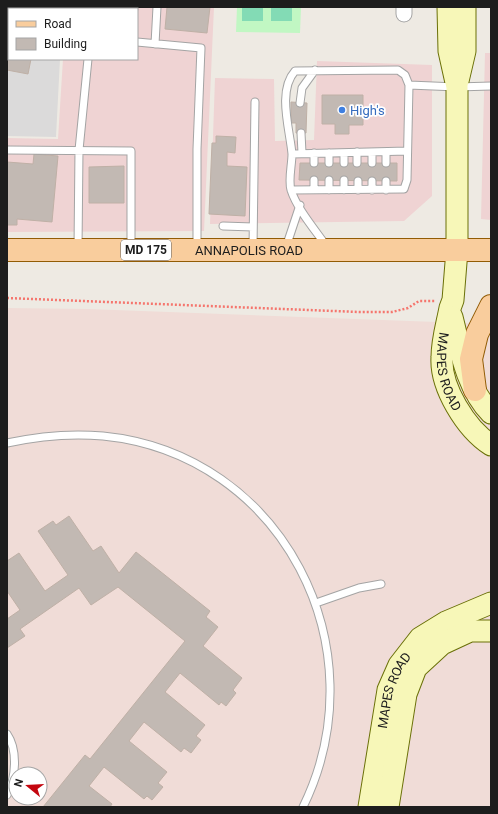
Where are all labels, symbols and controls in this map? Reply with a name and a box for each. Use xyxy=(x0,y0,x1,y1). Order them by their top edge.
legend xyxy=(8,8,138,60)
text: Road xyxy=(44,17,72,31)
text: Building xyxy=(44,37,87,51)
place label: High's xyxy=(350,103,385,118)
marker: High's xyxy=(337,105,347,115)
road number: MD 175 xyxy=(121,240,171,260)
street label: ANNAPOLIS ROAD xyxy=(195,243,303,258)
street label: MAPES ROAD xyxy=(434,331,465,413)
street label: MAPES ROAD xyxy=(374,649,414,729)
north arrow xyxy=(8,766,48,806)
text: N xyxy=(12,777,26,789)

